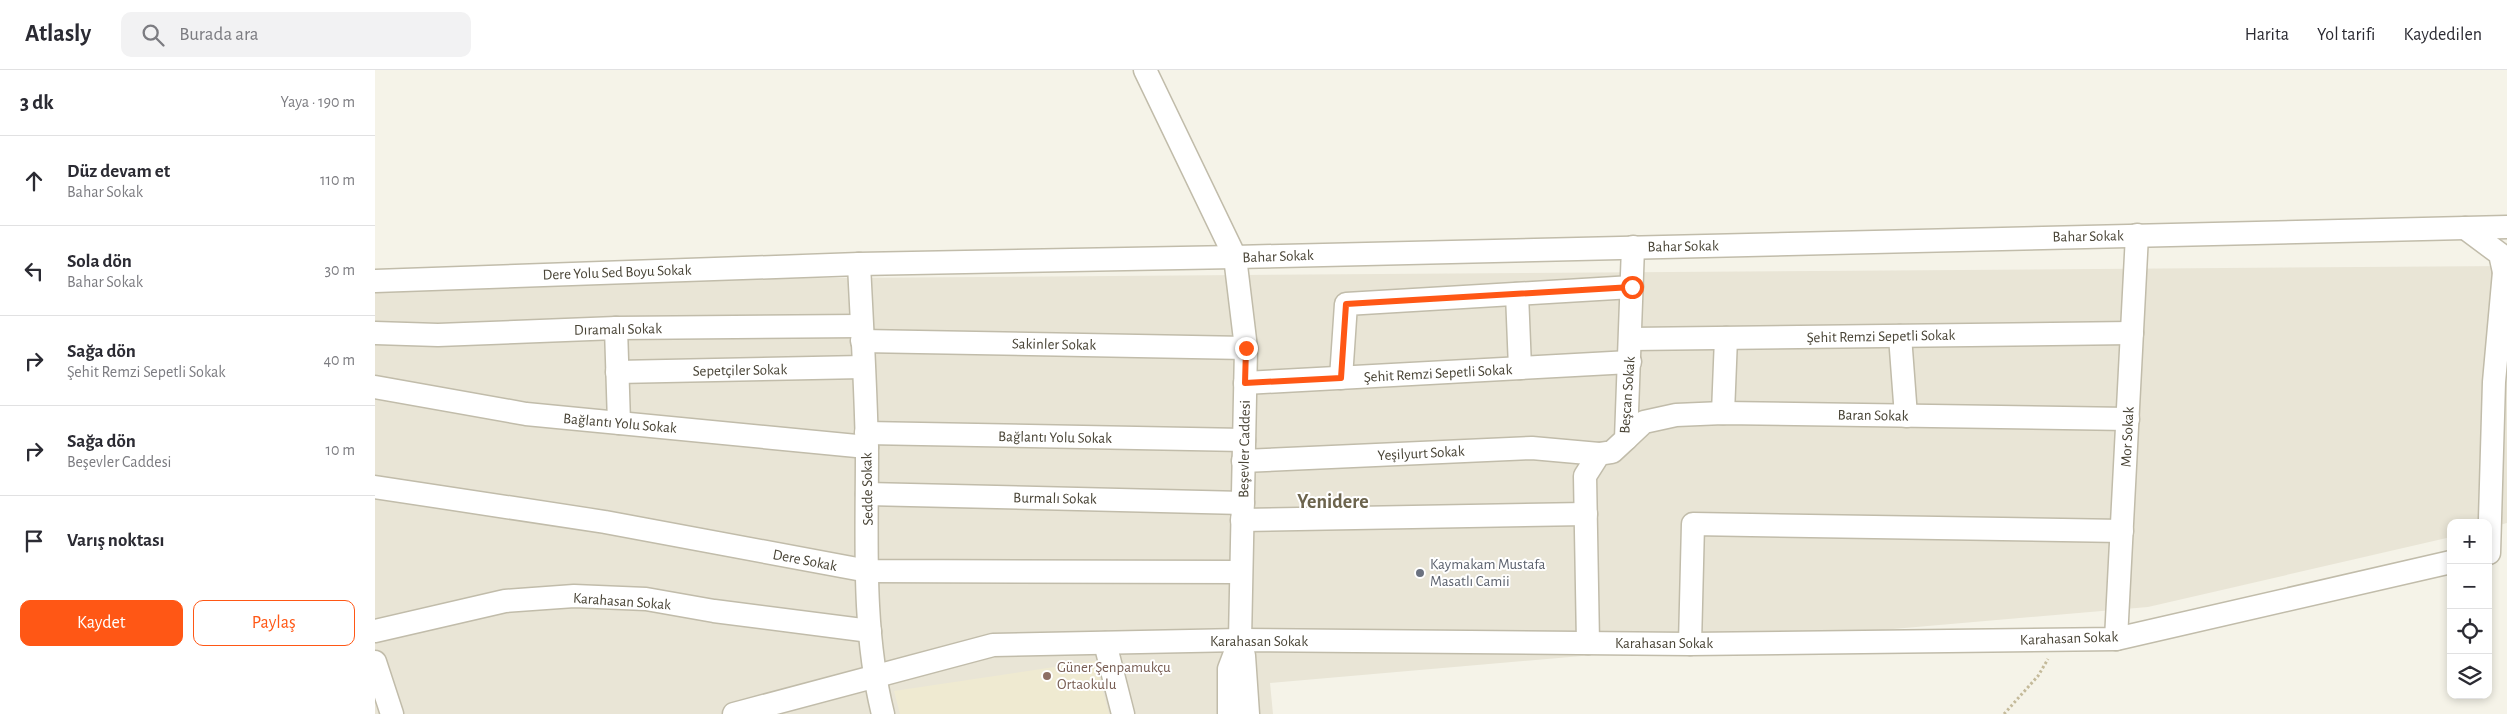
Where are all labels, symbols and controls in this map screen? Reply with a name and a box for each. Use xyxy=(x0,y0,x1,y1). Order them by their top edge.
search box xyxy=(121,12,471,57)
icon: search xyxy=(139,21,167,49)
text: Atlasly xyxy=(25,22,91,46)
text: Burada ara xyxy=(179,25,259,44)
text: Harita xyxy=(2245,26,2289,44)
text: Yol tarifi xyxy=(2317,26,2375,44)
text: Kaydedilen xyxy=(2403,26,2482,44)
text: 3 dk xyxy=(20,92,54,113)
text: Yaya · 190 m xyxy=(281,94,355,110)
text: Düz devam et xyxy=(67,162,170,181)
icon: ahead xyxy=(20,167,48,195)
text: 110 m xyxy=(320,172,355,188)
text: Bahar Sokak xyxy=(67,184,143,200)
street label: Bahar Sokak xyxy=(2052,228,2124,245)
street label: Bahar Sokak xyxy=(1647,238,1719,255)
street label: Bahar Sokak xyxy=(1242,248,1314,265)
text: Sola dön xyxy=(67,252,132,271)
icon: left xyxy=(20,257,48,285)
text: 30 m xyxy=(325,262,355,278)
street label: Dere Yolu Sed Boyu Sokak xyxy=(542,262,692,283)
text: Bahar Sokak xyxy=(67,274,143,290)
route start xyxy=(1621,276,1644,299)
street label: Dıramalı Sokak xyxy=(574,321,662,338)
street label: Şehit Remzi Sepetli Sokak xyxy=(1807,328,1956,345)
street label: Sakinler Sokak xyxy=(1012,336,1096,353)
route end xyxy=(1235,337,1258,360)
text: Sağa dön xyxy=(67,342,136,361)
icon: right xyxy=(20,347,48,375)
text: 40 m xyxy=(323,352,355,368)
street label: Beşcan Sokak xyxy=(1617,356,1638,434)
street label: Sepetçiler Sokak xyxy=(693,362,788,379)
street label: Şehit Remzi Sepetli Sokak xyxy=(1363,362,1513,385)
text: Şehit Remzi Sepetli Sokak xyxy=(67,364,226,380)
street label: Beşevler Caddesi xyxy=(1236,400,1253,498)
street label: Mor Sokak xyxy=(2118,406,2137,468)
street label: Baran Sokak xyxy=(1837,407,1909,424)
street label: Bağlantı Yolu Sokak xyxy=(563,411,678,436)
street label: Bağlantı Yolu Sokak xyxy=(998,429,1112,446)
text: Sağa dön xyxy=(67,432,136,451)
icon: right xyxy=(20,437,48,465)
text: 10 m xyxy=(326,442,355,458)
street label: Yeşilyurt Sokak xyxy=(1377,444,1465,463)
street label: Sedde Sokak xyxy=(859,452,876,526)
text: Beşevler Caddesi xyxy=(67,454,171,470)
street label: Burmalı Sokak xyxy=(1013,490,1097,507)
district label: Yenidere xyxy=(1297,492,1369,512)
map controls xyxy=(2447,519,2492,699)
button: + xyxy=(2447,519,2492,564)
icon: arrive xyxy=(20,527,48,555)
text: Varış noktası xyxy=(67,531,165,550)
street label: Dere Sokak xyxy=(771,547,839,574)
place label: Kaymakam Mustafa Masatlı Camii xyxy=(1430,557,1546,589)
button: − xyxy=(2447,564,2492,609)
marker: Kaymakam Mustafa Masatlı Camii xyxy=(1414,567,1426,579)
street label: Karahasan Sokak xyxy=(572,591,672,612)
button: Kaydet xyxy=(20,600,183,646)
button: Paylaş xyxy=(193,600,355,646)
button: locate xyxy=(2447,609,2492,654)
street label: Karahasan Sokak xyxy=(2020,629,2118,648)
street label: Karahasan Sokak xyxy=(1210,634,1308,649)
street label: Karahasan Sokak xyxy=(1615,636,1713,651)
button: layers xyxy=(2447,654,2492,699)
place label: Güner Şenpamukçu Ortaokulu xyxy=(1057,660,1171,692)
marker: Güner Şenpamukçu Ortaokulu xyxy=(1041,670,1053,682)

